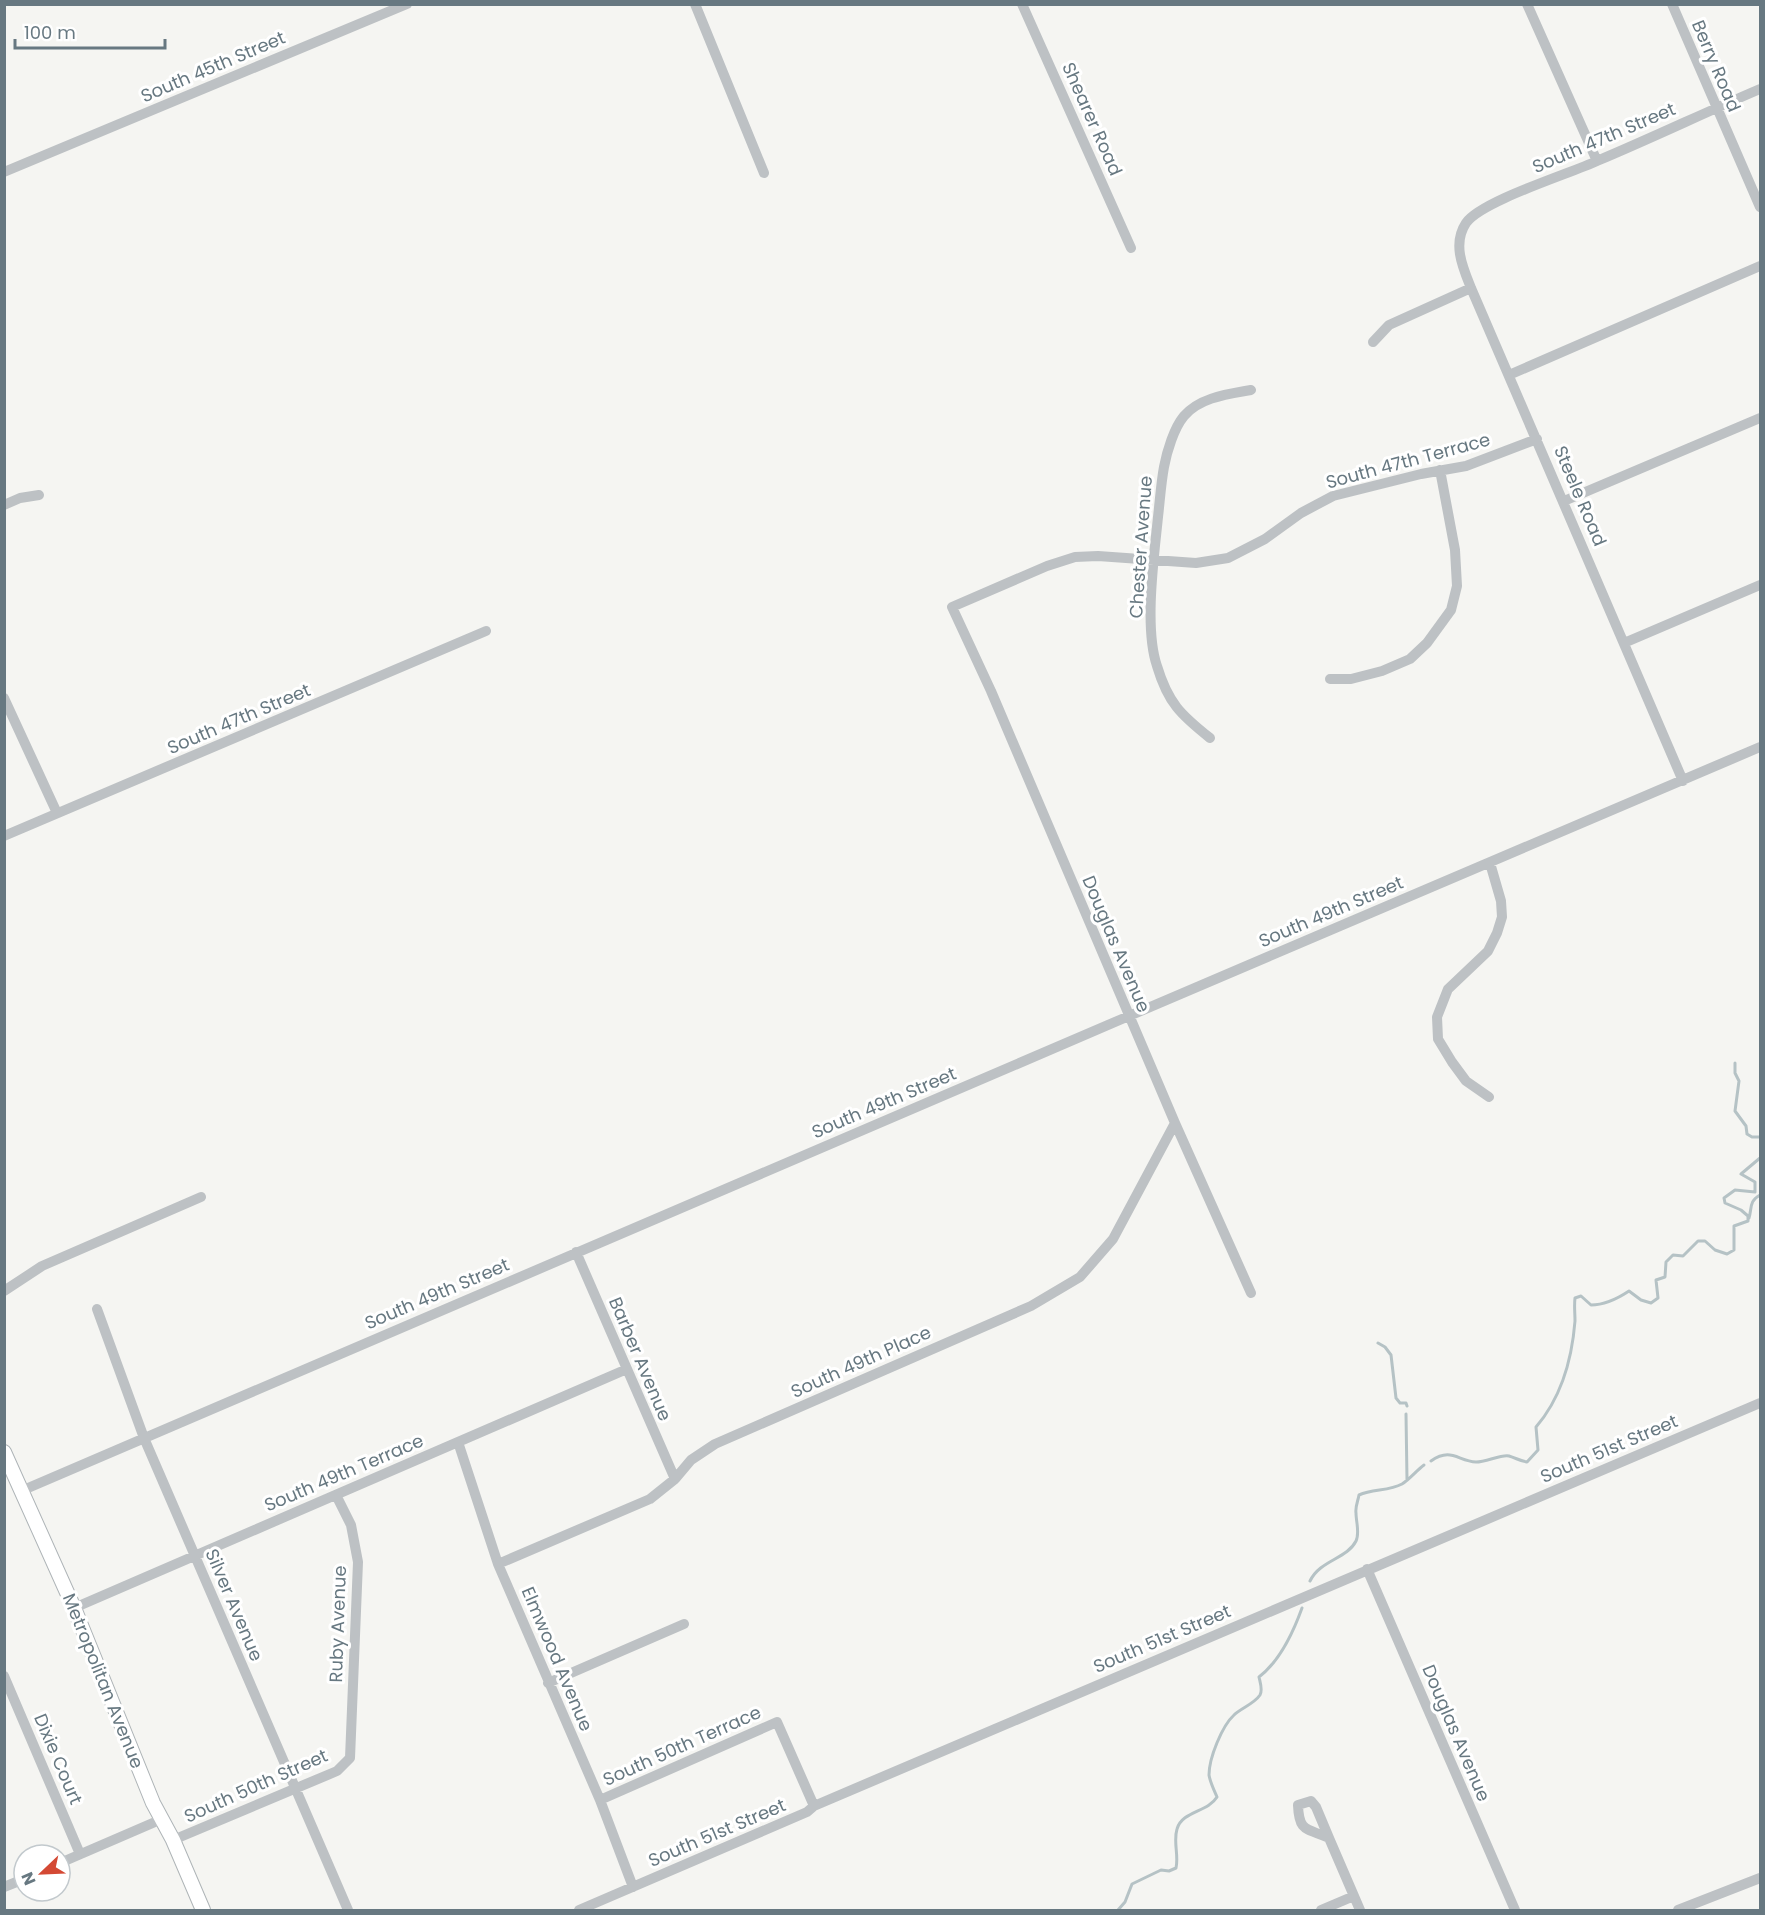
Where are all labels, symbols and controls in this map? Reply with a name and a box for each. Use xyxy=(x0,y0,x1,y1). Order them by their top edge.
scale bar xyxy=(15,12,165,50)
street label: Berry Road xyxy=(1686,16,1747,116)
text: 100 m xyxy=(24,20,76,45)
street label: South 45th Street xyxy=(137,25,289,108)
street label: Shearer Road xyxy=(1056,58,1129,179)
street label: South 47th Street xyxy=(1528,96,1679,179)
street label: South 47th Terrace xyxy=(1323,427,1493,494)
street label: Steele Road xyxy=(1548,442,1613,550)
street label: Chester Avenue xyxy=(1123,475,1158,619)
street label: South 47th Street xyxy=(163,677,314,760)
street label: South 49th Street xyxy=(1255,870,1407,953)
street label: Douglas Avenue xyxy=(1076,872,1157,1016)
street label: South 49th Street xyxy=(808,1061,960,1144)
street label: South 49th Street xyxy=(361,1252,513,1335)
street label: Barber Avenue xyxy=(603,1293,678,1425)
street label: South 49th Place xyxy=(787,1319,935,1404)
street label: South 51st Street xyxy=(1536,1408,1681,1489)
street label: South 49th Terrace xyxy=(260,1428,427,1517)
street label: Silver Avenue xyxy=(200,1545,269,1665)
street label: Ruby Avenue xyxy=(323,1565,352,1683)
street label: Elmwood Avenue xyxy=(516,1583,599,1735)
street label: Metropolitan Avenue xyxy=(57,1590,150,1772)
street label: South 51st Street xyxy=(1089,1598,1234,1679)
street label: Douglas Avenue xyxy=(1416,1661,1497,1805)
street label: South 50th Terrace xyxy=(599,1699,765,1792)
street label: Dixie Court xyxy=(28,1710,89,1808)
street label: South 50th Street xyxy=(180,1743,332,1828)
street label: South 51st Street xyxy=(644,1792,789,1873)
north arrow xyxy=(12,1843,72,1903)
text: N xyxy=(16,1869,42,1889)

